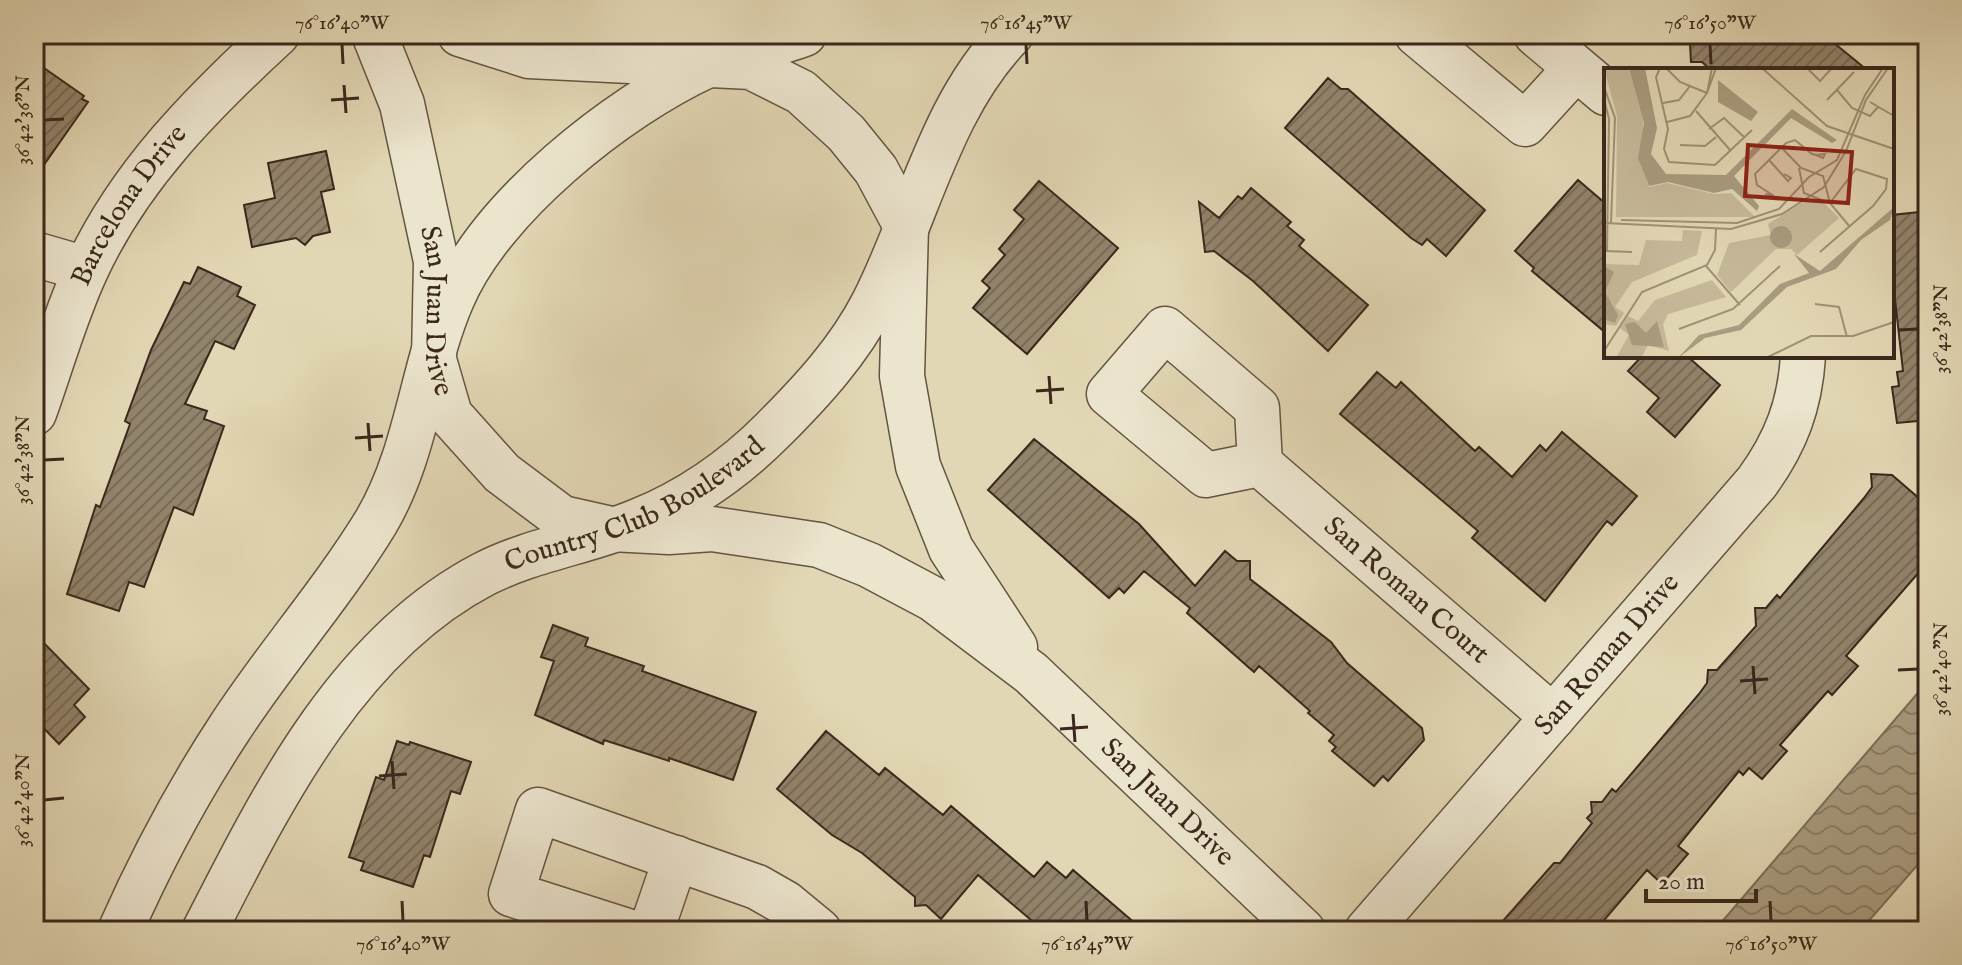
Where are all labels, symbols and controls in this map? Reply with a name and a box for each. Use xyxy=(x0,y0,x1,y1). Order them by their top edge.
text: 76°16'40"W xyxy=(295,11,390,36)
text: 76°16'45"W xyxy=(980,11,1073,36)
text: 76°16'50"W xyxy=(1664,11,1757,36)
inset map xyxy=(1604,68,1894,358)
text: 36°42'36"N xyxy=(11,75,36,165)
street label: Barcelona Drive xyxy=(64,117,195,291)
street label: San Juan Drive xyxy=(411,223,461,400)
text: 36°42'38"N xyxy=(1929,284,1954,374)
text: 36°42'38"N xyxy=(11,415,36,505)
street label: Country Club Boulevard xyxy=(500,429,772,580)
street label: San Roman Court xyxy=(1316,509,1497,672)
street label: San Roman Drive xyxy=(1527,566,1687,743)
text: 36°42'40"N xyxy=(1929,622,1954,716)
street label: San Juan Drive xyxy=(1093,731,1242,874)
text: 36°42'40"N xyxy=(11,753,36,847)
scale bar xyxy=(1646,853,1756,903)
text: 20 m xyxy=(1658,867,1705,898)
text: 76°16'40"W xyxy=(356,932,451,957)
text: 76°16'45"W xyxy=(1041,932,1134,957)
text: 76°16'50"W xyxy=(1725,932,1818,957)

